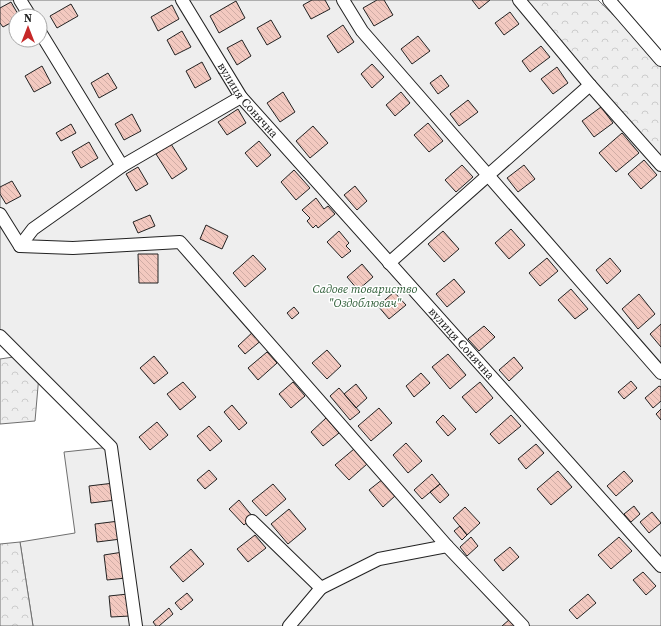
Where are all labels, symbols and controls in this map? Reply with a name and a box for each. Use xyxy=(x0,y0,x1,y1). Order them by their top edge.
north arrow xyxy=(8,8,48,48)
text: N xyxy=(24,11,32,26)
street label: вулиця Сонячна xyxy=(214,59,282,142)
park label: Садове товариство "Оздоблювач" xyxy=(313,281,418,311)
street label: вулиця Сонячна xyxy=(425,304,499,383)

